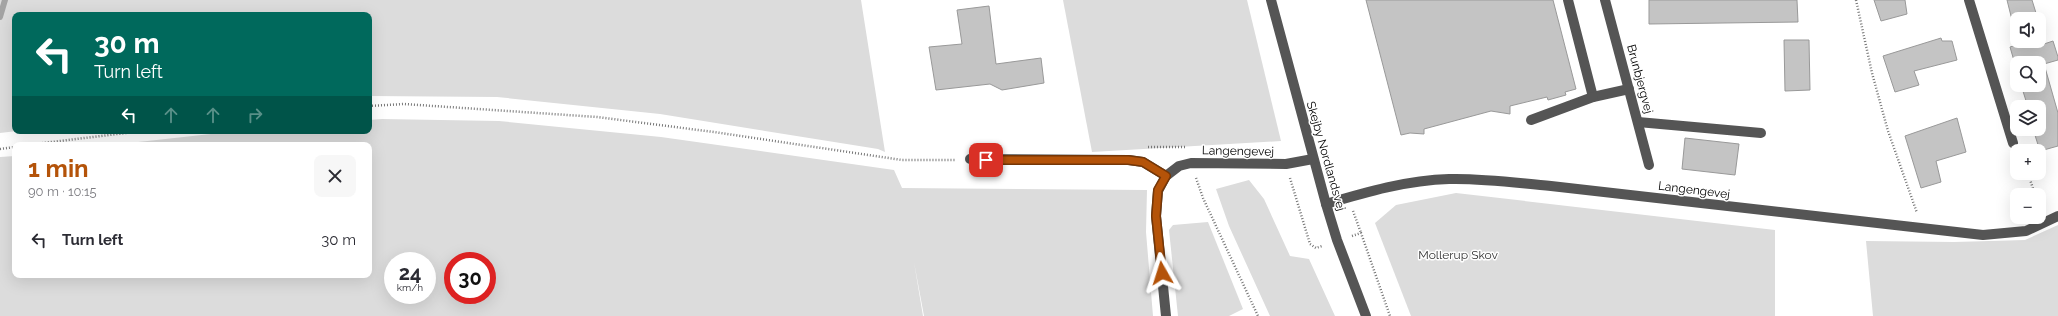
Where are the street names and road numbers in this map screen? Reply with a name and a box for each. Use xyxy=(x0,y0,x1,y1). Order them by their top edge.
street label: Brunbjergvej xyxy=(1624,43,1656,115)
street label: Skejby Nordlandsvej xyxy=(1304,100,1348,212)
street label: Langengevej xyxy=(1202,143,1274,159)
street label: Langengevej xyxy=(1657,179,1731,201)

